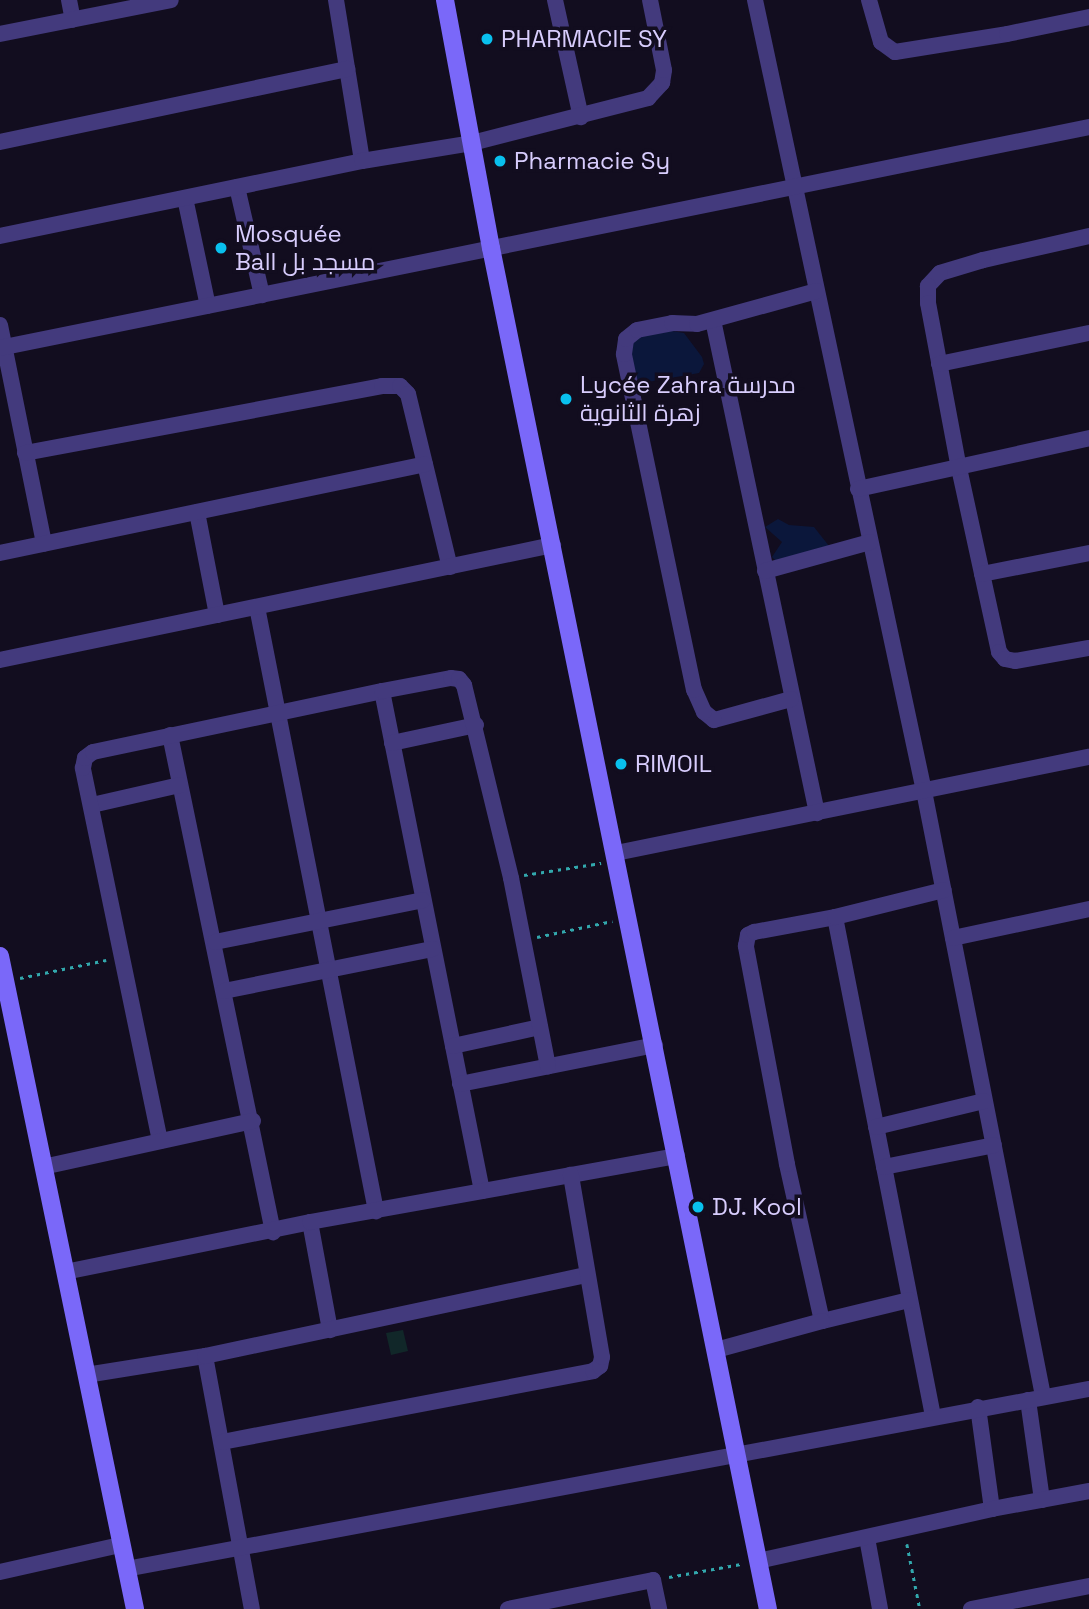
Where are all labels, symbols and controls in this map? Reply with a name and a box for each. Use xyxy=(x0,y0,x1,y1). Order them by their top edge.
place label: PHARMACIE SY xyxy=(501,25,667,53)
marker: PHARMACIE SY xyxy=(479,31,495,47)
place label: Pharmacie Sy xyxy=(514,147,670,175)
marker: Pharmacie Sy xyxy=(492,153,508,169)
place label: Mosquée Ball مسجد بل xyxy=(235,220,375,276)
marker: Mosquée Ball مسجد بل xyxy=(213,240,229,256)
place label: Lycée Zahra مدرسة زهرة الثانوية xyxy=(580,371,796,427)
marker: Lycée Zahra مدرسة زهرة الثانوية xyxy=(558,391,574,407)
place label: RIMOIL xyxy=(635,750,712,778)
marker: RIMOIL xyxy=(613,756,629,772)
place label: DJ. Kool xyxy=(712,1193,803,1221)
marker: DJ. Kool xyxy=(690,1199,706,1215)

